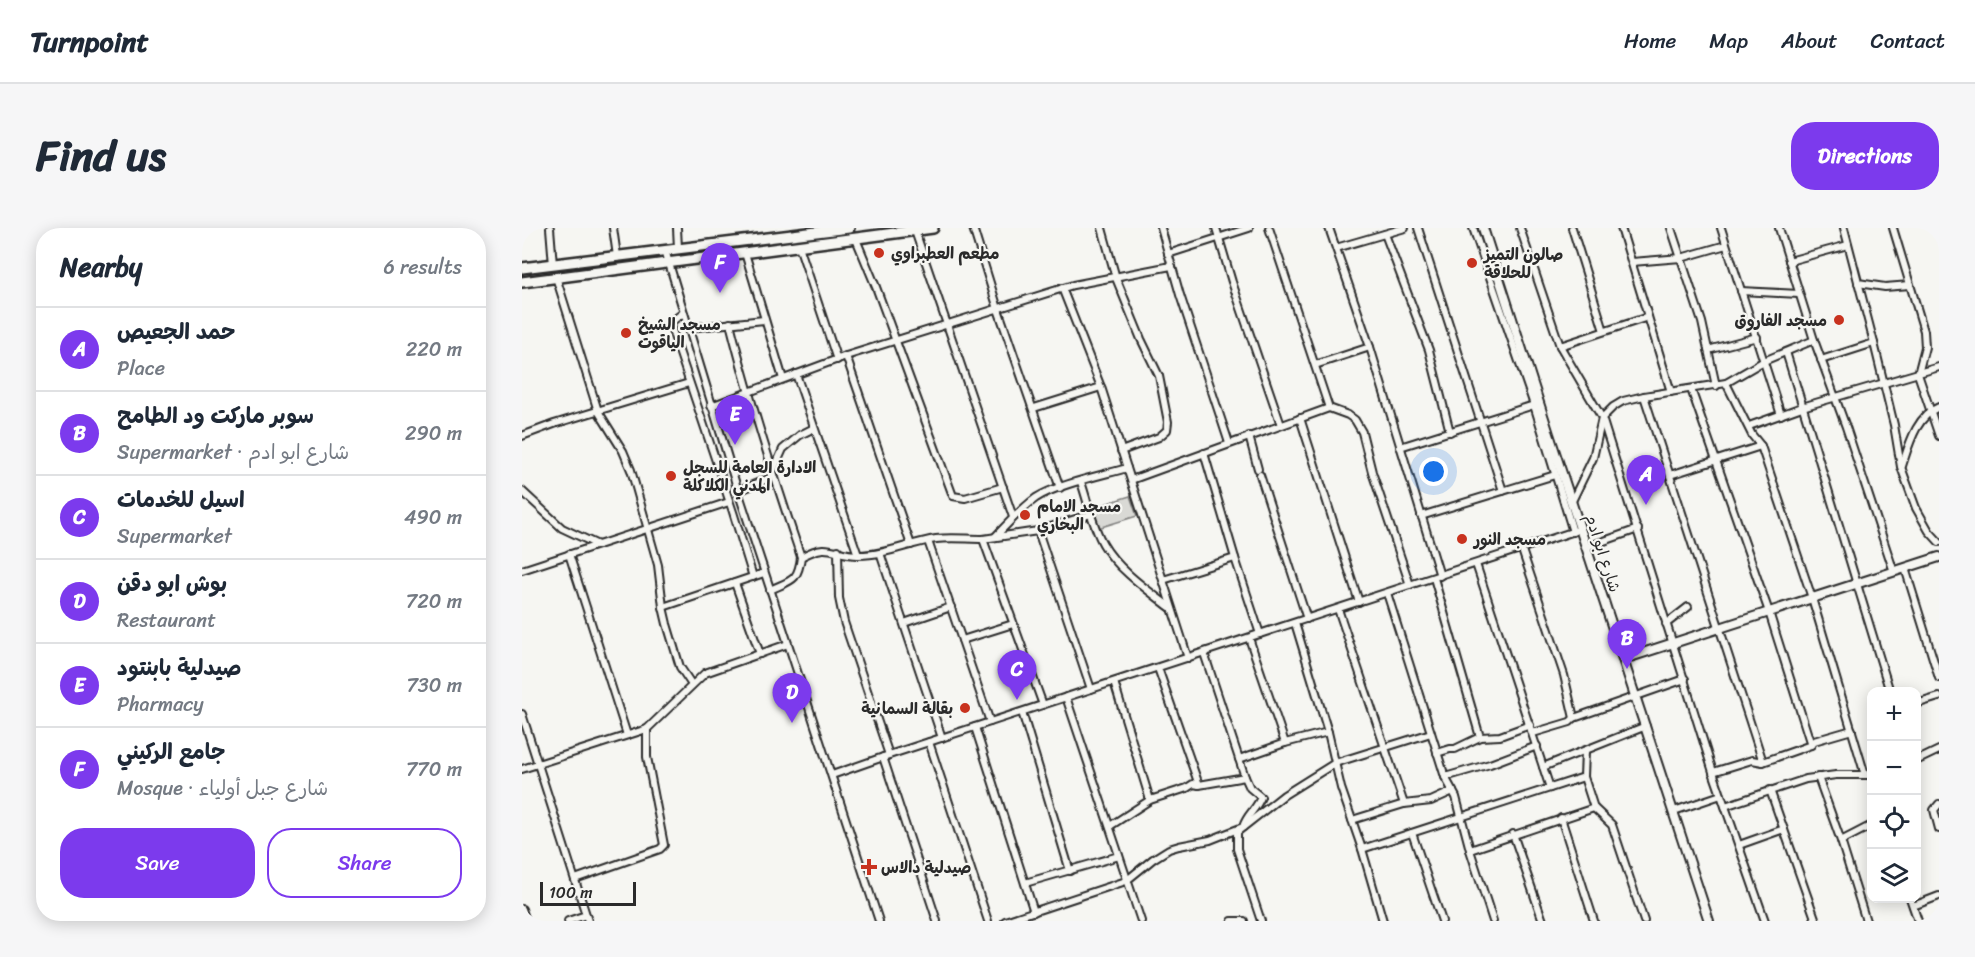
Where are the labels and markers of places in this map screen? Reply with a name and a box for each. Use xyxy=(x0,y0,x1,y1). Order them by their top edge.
place label: مطعم العطبراوي xyxy=(891,239,1000,268)
place label: صالون التميز للحلاقة xyxy=(1482,240,1563,287)
pin: F xyxy=(700,244,740,293)
marker: مطعم العطبراوي xyxy=(872,246,886,260)
marker: صالون التميز للحلاقة xyxy=(1465,256,1479,270)
place label: مسجد الفاروق xyxy=(1734,306,1827,335)
place label: مسجد الشيخ الياقوت xyxy=(638,310,721,357)
marker: مسجد الفاروق xyxy=(1832,313,1846,327)
marker: مسجد الشيخ الياقوت xyxy=(619,326,633,340)
pin: E xyxy=(716,396,754,445)
place label: الادارة العامة للسجل المدني الكلاكلة xyxy=(683,453,816,500)
pin: A xyxy=(1626,456,1666,505)
marker: الادارة العامة للسجل المدني الكلاكلة xyxy=(664,469,678,483)
place label: مسجد الامام البخاري xyxy=(1037,492,1121,539)
marker: مسجد الامام البخاري xyxy=(1018,508,1032,522)
place label: مسجد النور xyxy=(1472,525,1546,554)
marker: مسجد النور xyxy=(1455,532,1469,546)
pin: B xyxy=(1608,620,1646,669)
pin: C xyxy=(998,650,1036,700)
pin: D xyxy=(772,674,812,723)
place label: بقالة السمانية xyxy=(861,694,953,723)
marker: بقالة السمانية xyxy=(958,701,972,715)
place label: صيدلية دالاس xyxy=(881,853,971,882)
marker: صيدلية دالاس xyxy=(862,860,876,874)

